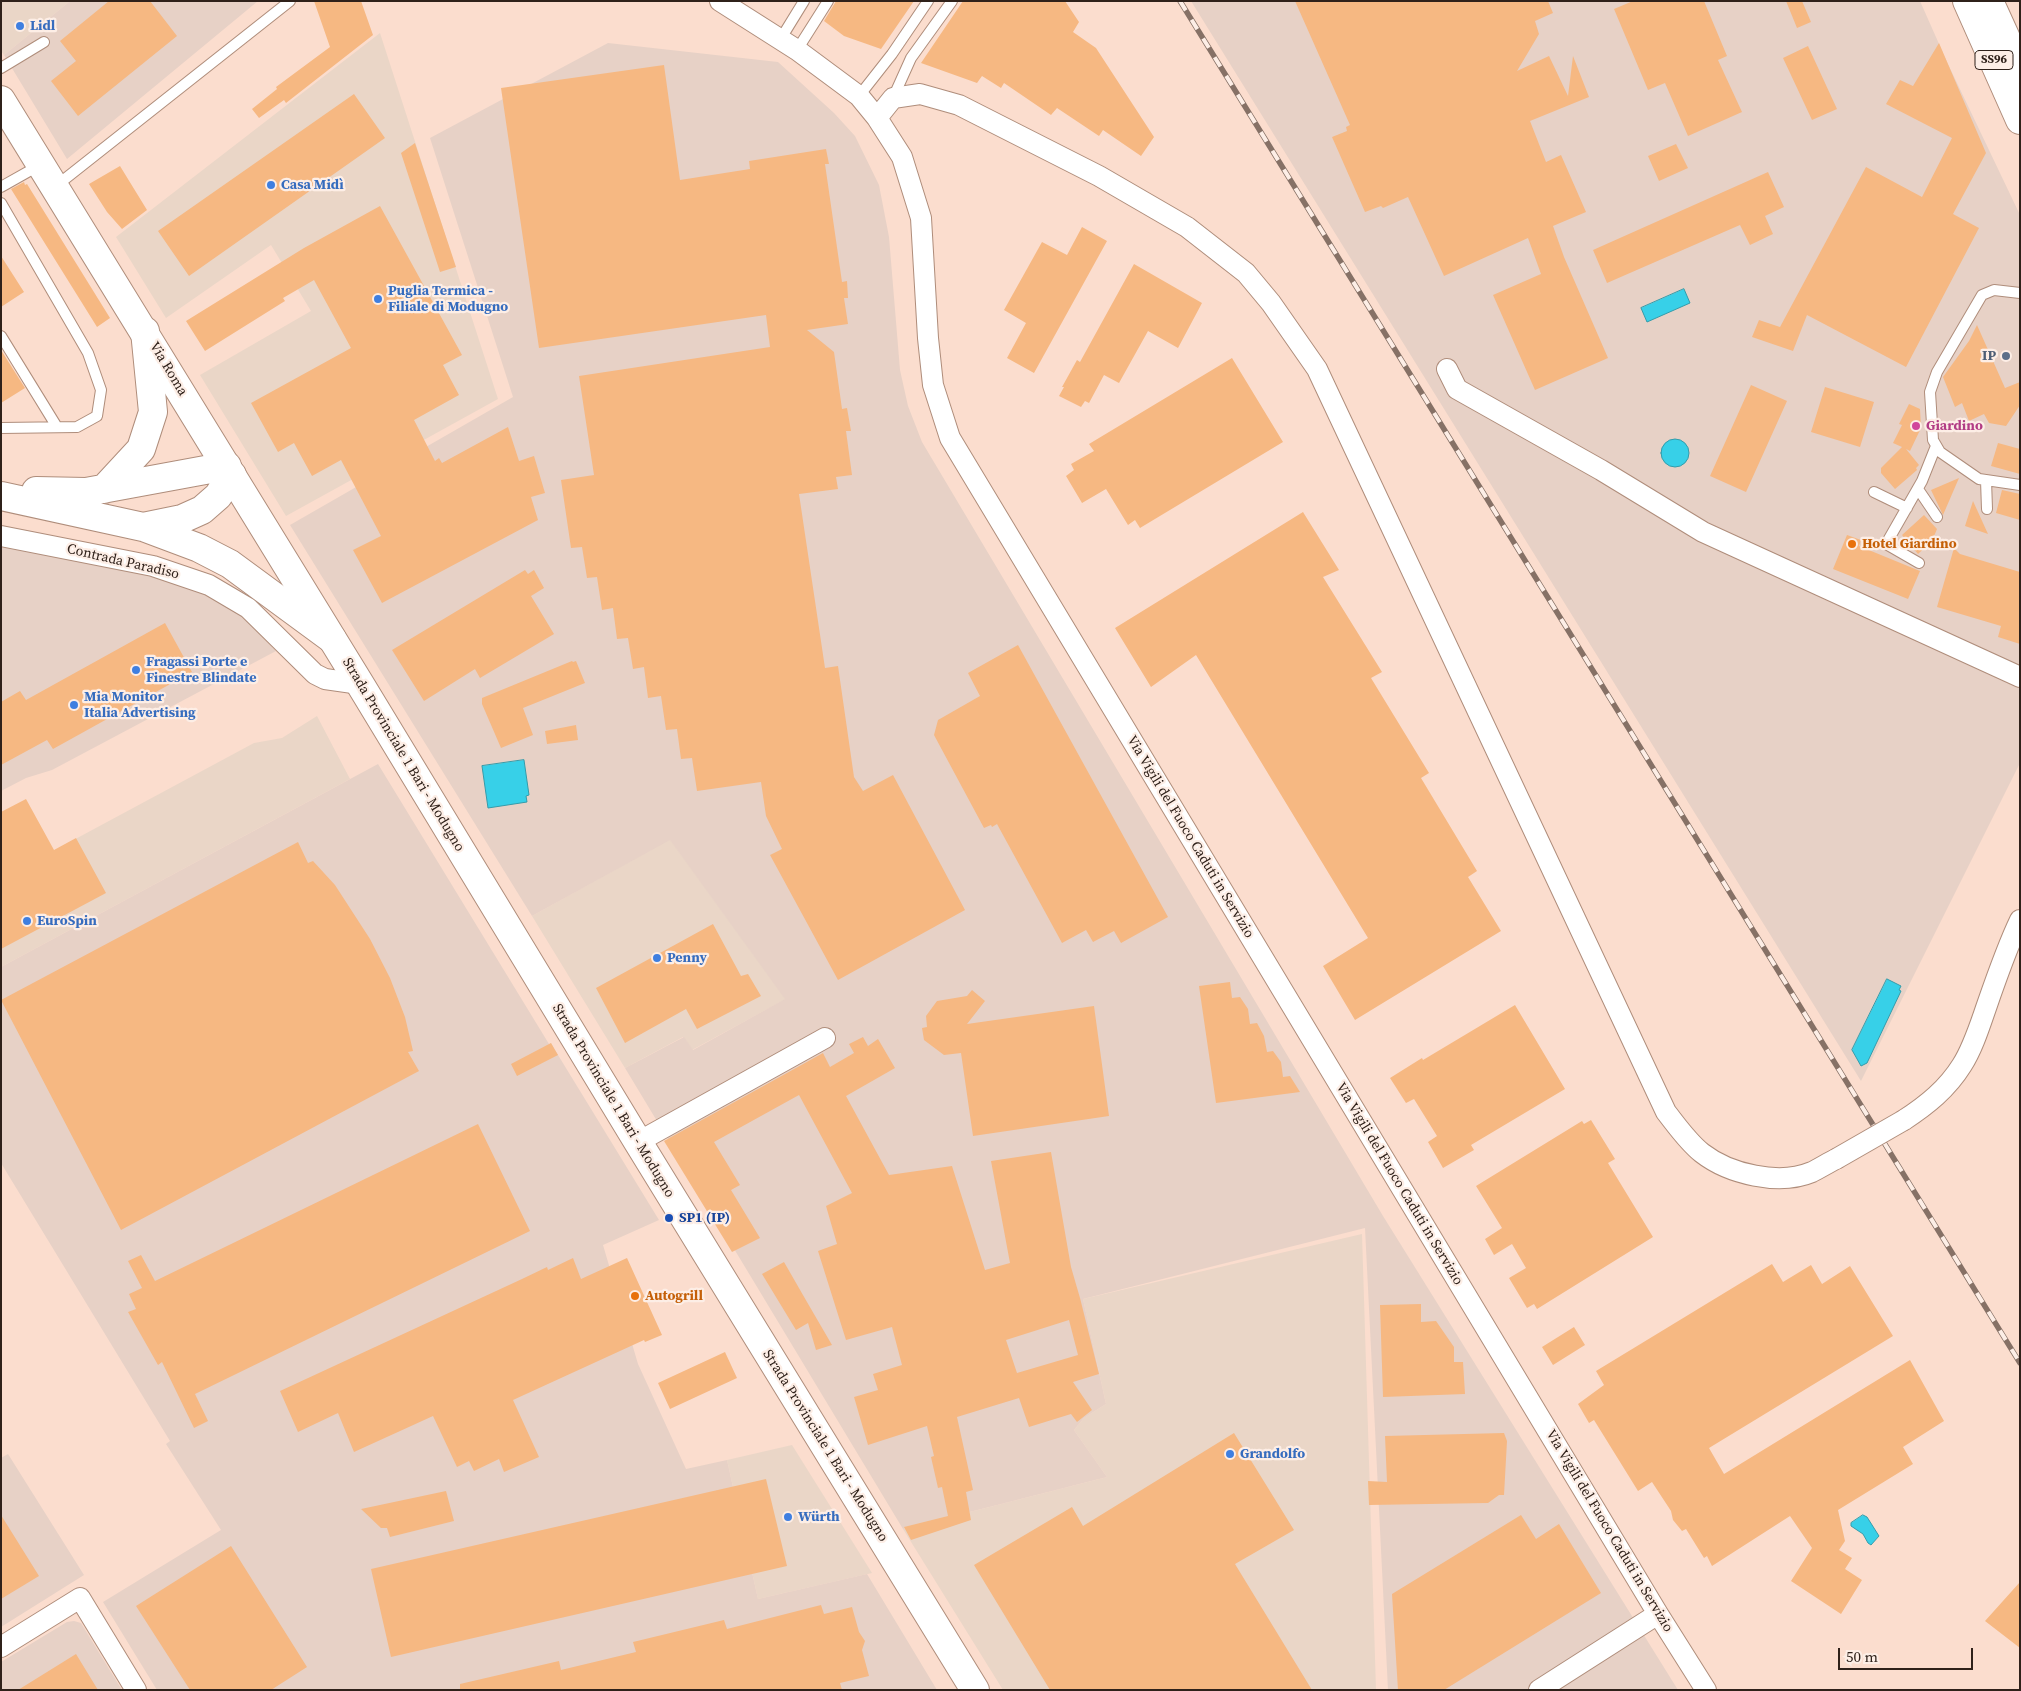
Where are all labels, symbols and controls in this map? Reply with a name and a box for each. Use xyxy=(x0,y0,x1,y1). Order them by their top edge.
place label: Lidl xyxy=(30,18,55,34)
marker: Lidl xyxy=(14,20,26,32)
road number: SS96 xyxy=(1975,50,2013,70)
place label: Casa Midì xyxy=(281,177,344,193)
marker: Casa Midì xyxy=(265,179,277,191)
place label: Puglia Termica - Filiale di Modugno xyxy=(388,283,508,316)
marker: Puglia Termica - Filiale di Modugno xyxy=(372,293,384,305)
street label: Via Roma xyxy=(145,339,191,399)
place label: IP xyxy=(1982,348,1996,364)
marker: IP xyxy=(2000,350,2012,362)
place label: Giardino xyxy=(1926,418,1983,434)
marker: Giardino xyxy=(1910,420,1922,432)
place label: Hotel Giardino xyxy=(1862,536,1957,552)
marker: Hotel Giardino xyxy=(1846,538,1858,550)
street label: Contrada Paradiso xyxy=(65,541,181,583)
place label: Fragassi Porte e Finestre Blindate xyxy=(146,654,256,686)
street label: Strada Provinciale 1 Bari - Modugno xyxy=(338,655,468,855)
marker: Fragassi Porte e Finestre Blindate xyxy=(130,664,142,676)
place label: Mia Monitor Italia Advertising xyxy=(84,689,196,722)
marker: Mia Monitor Italia Advertising xyxy=(68,699,80,711)
street label: Via Vigili del Fuoco Caduti in Servizio xyxy=(1123,733,1257,941)
place label: EuroSpin xyxy=(37,913,97,929)
marker: EuroSpin xyxy=(21,915,33,927)
place label: Penny xyxy=(667,950,707,966)
marker: Penny xyxy=(651,952,663,964)
street label: Strada Provinciale 1 Bari - Modugno xyxy=(548,1001,678,1201)
street label: Via Vigili del Fuoco Caduti in Servizio xyxy=(1332,1080,1466,1288)
place label: SP1 (IP) xyxy=(679,1210,730,1226)
marker: SP1 (IP) xyxy=(663,1212,675,1224)
place label: Autogrill xyxy=(645,1288,703,1304)
marker: Autogrill xyxy=(629,1290,641,1302)
street label: Strada Provinciale 1 Bari - Modugno xyxy=(759,1347,891,1545)
street label: Via Vigili del Fuoco Caduti in Servizio xyxy=(1542,1427,1676,1635)
place label: Grandolfo xyxy=(1240,1446,1305,1462)
marker: Grandolfo xyxy=(1224,1448,1236,1460)
place label: Würth xyxy=(798,1509,840,1525)
marker: Würth xyxy=(782,1511,794,1523)
scale bar xyxy=(1841,1638,1976,1670)
text: 50 m xyxy=(1846,1646,1878,1667)

